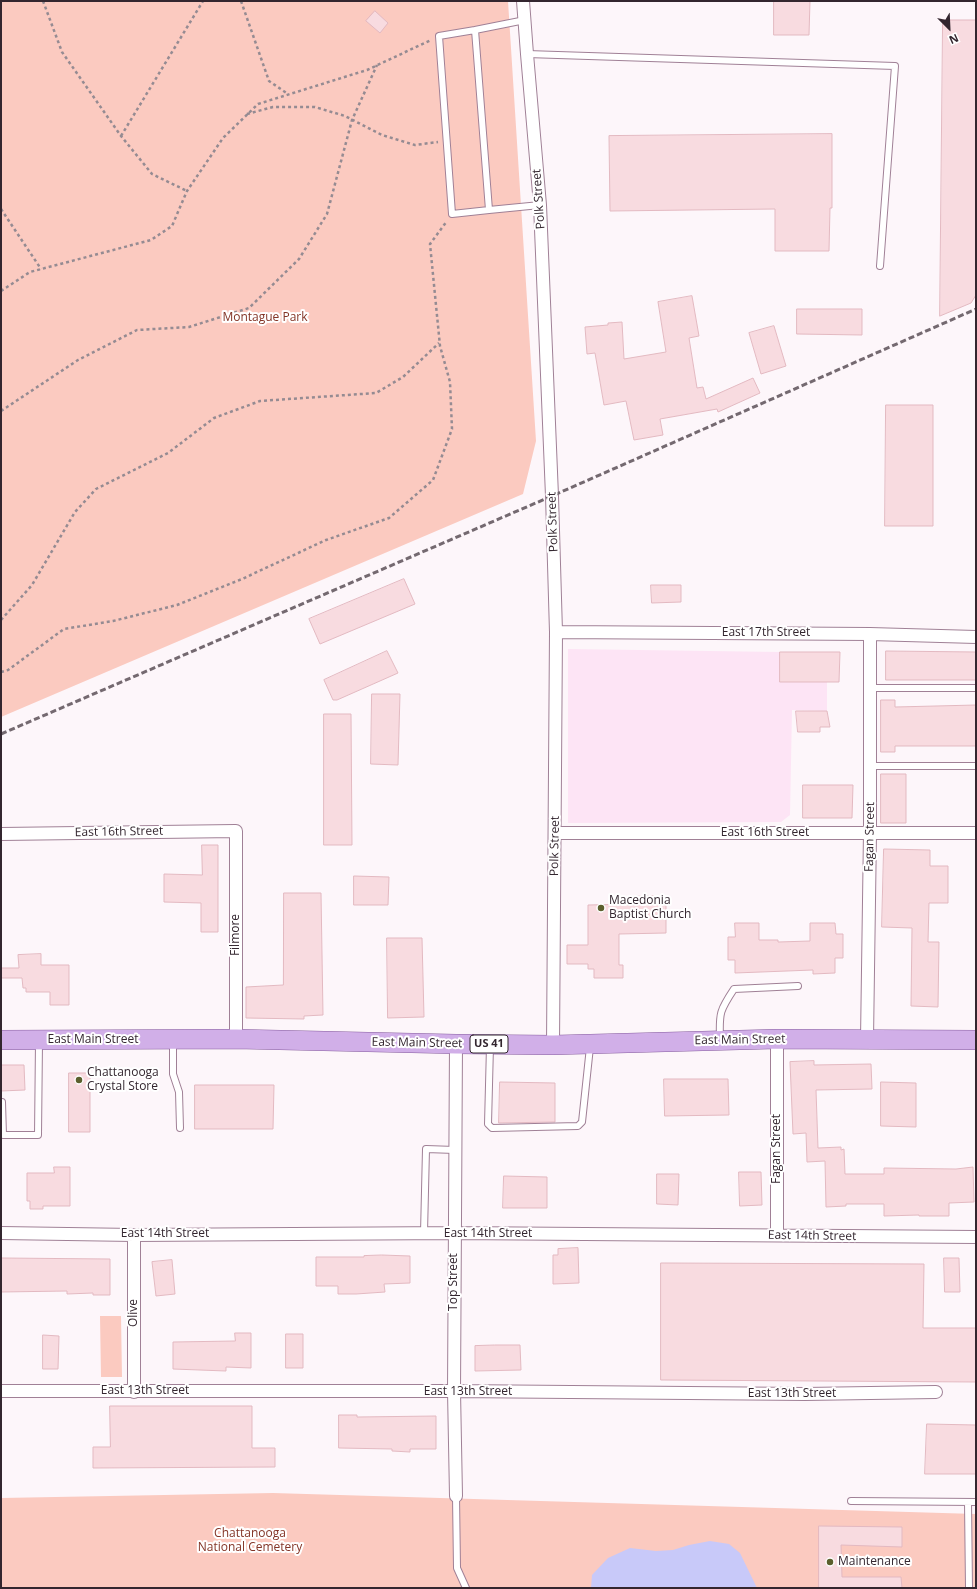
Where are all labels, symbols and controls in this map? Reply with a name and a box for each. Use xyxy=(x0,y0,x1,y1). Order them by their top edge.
north arrow xyxy=(929,8,969,48)
text: N xyxy=(947,31,961,48)
street label: Polk Street xyxy=(530,168,548,230)
park label: Montague Park xyxy=(222,311,308,325)
street label: Polk Street xyxy=(545,492,561,552)
street label: East 17th Street xyxy=(722,626,810,640)
street label: Fagan Street xyxy=(862,802,878,872)
street label: Polk Street xyxy=(547,816,563,876)
street label: East 16th Street xyxy=(75,824,163,840)
street label: East 16th Street xyxy=(721,826,809,840)
place label: Macedonia Baptist Church xyxy=(609,894,691,922)
marker: Macedonia Baptist Church xyxy=(596,903,606,913)
street label: Filmore xyxy=(229,914,243,956)
street label: East Main Street xyxy=(694,1032,786,1048)
street label: East Main Street xyxy=(48,1033,138,1047)
street label: East Main Street xyxy=(371,1035,463,1051)
road number: US 41 xyxy=(470,1035,508,1053)
place label: Chattanooga Crystal Store xyxy=(87,1066,159,1094)
marker: Chattanooga Crystal Store xyxy=(74,1075,84,1085)
street label: Fagan Street xyxy=(770,1114,784,1184)
street label: East 14th Street xyxy=(121,1227,209,1241)
street label: East 14th Street xyxy=(444,1227,532,1241)
street label: East 14th Street xyxy=(768,1228,856,1244)
street label: Top Street xyxy=(447,1253,461,1311)
street label: Olive xyxy=(127,1299,141,1327)
street label: East 13th Street xyxy=(101,1384,189,1398)
street label: East 13th Street xyxy=(424,1385,512,1399)
street label: East 13th Street xyxy=(748,1387,836,1401)
park label: Chattanooga National Cemetery xyxy=(198,1527,302,1555)
place label: Maintenance xyxy=(838,1555,911,1569)
marker: Maintenance xyxy=(825,1557,835,1567)

